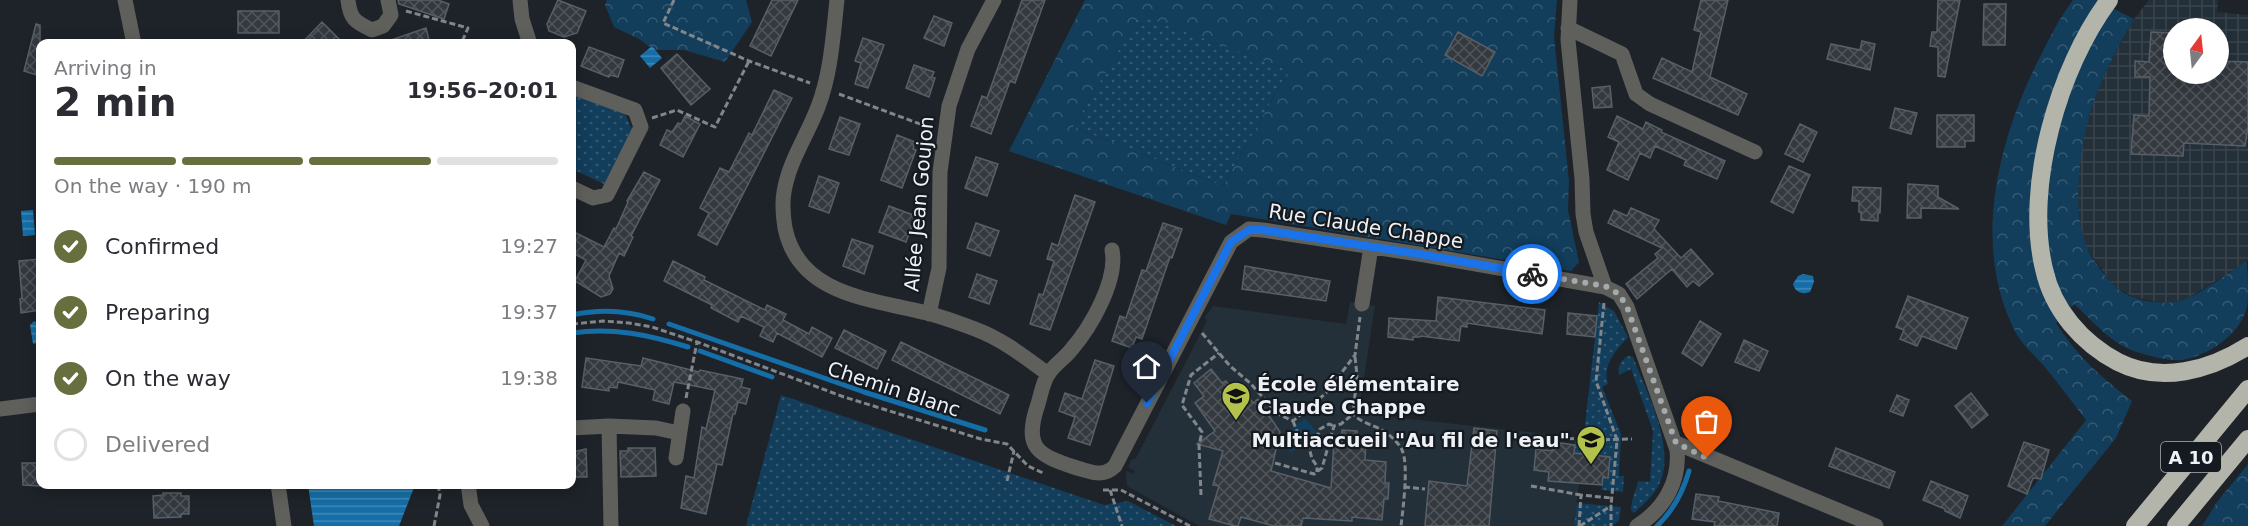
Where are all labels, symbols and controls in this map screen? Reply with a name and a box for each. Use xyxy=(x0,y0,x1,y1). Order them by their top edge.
north arrow xyxy=(2163,18,2229,84)
map controls xyxy=(2163,18,2229,84)
text: Arriving in xyxy=(54,56,157,80)
text: 19:56–20:01 xyxy=(407,78,558,103)
text: 2 min xyxy=(54,80,176,125)
street label: Allée Jean Goujon xyxy=(899,115,939,293)
text: On the way · 190 m xyxy=(54,174,252,198)
street label: Rue Claude Chappe xyxy=(1267,199,1465,253)
icon: check xyxy=(54,230,87,263)
text: Confirmed xyxy=(105,234,219,259)
text: 19:27 xyxy=(500,234,558,258)
courier xyxy=(1502,244,1562,304)
icon: bike xyxy=(1516,258,1549,291)
icon: check xyxy=(54,296,87,329)
text: Preparing xyxy=(105,300,211,325)
text: 19:37 xyxy=(500,300,558,324)
pin xyxy=(1121,341,1172,403)
icon: home xyxy=(1130,350,1163,383)
street label: Chemin Blanc xyxy=(825,356,963,422)
icon: check xyxy=(54,362,87,395)
text: On the way xyxy=(105,366,231,391)
text: 19:38 xyxy=(500,366,558,390)
place label: École élémentaire Claude Chappe xyxy=(1257,372,1460,419)
school or university icon: École élémentaire Claude Chappe xyxy=(1220,380,1252,422)
pin xyxy=(1681,396,1732,458)
icon: bag xyxy=(1690,405,1723,438)
school or university icon: Multiaccueil "Au fil de l'eau" xyxy=(1575,424,1607,466)
place label: Multiaccueil "Au fil de l'eau" xyxy=(1252,428,1570,452)
text: Delivered xyxy=(105,432,210,457)
road number: A 10 xyxy=(2161,442,2221,472)

